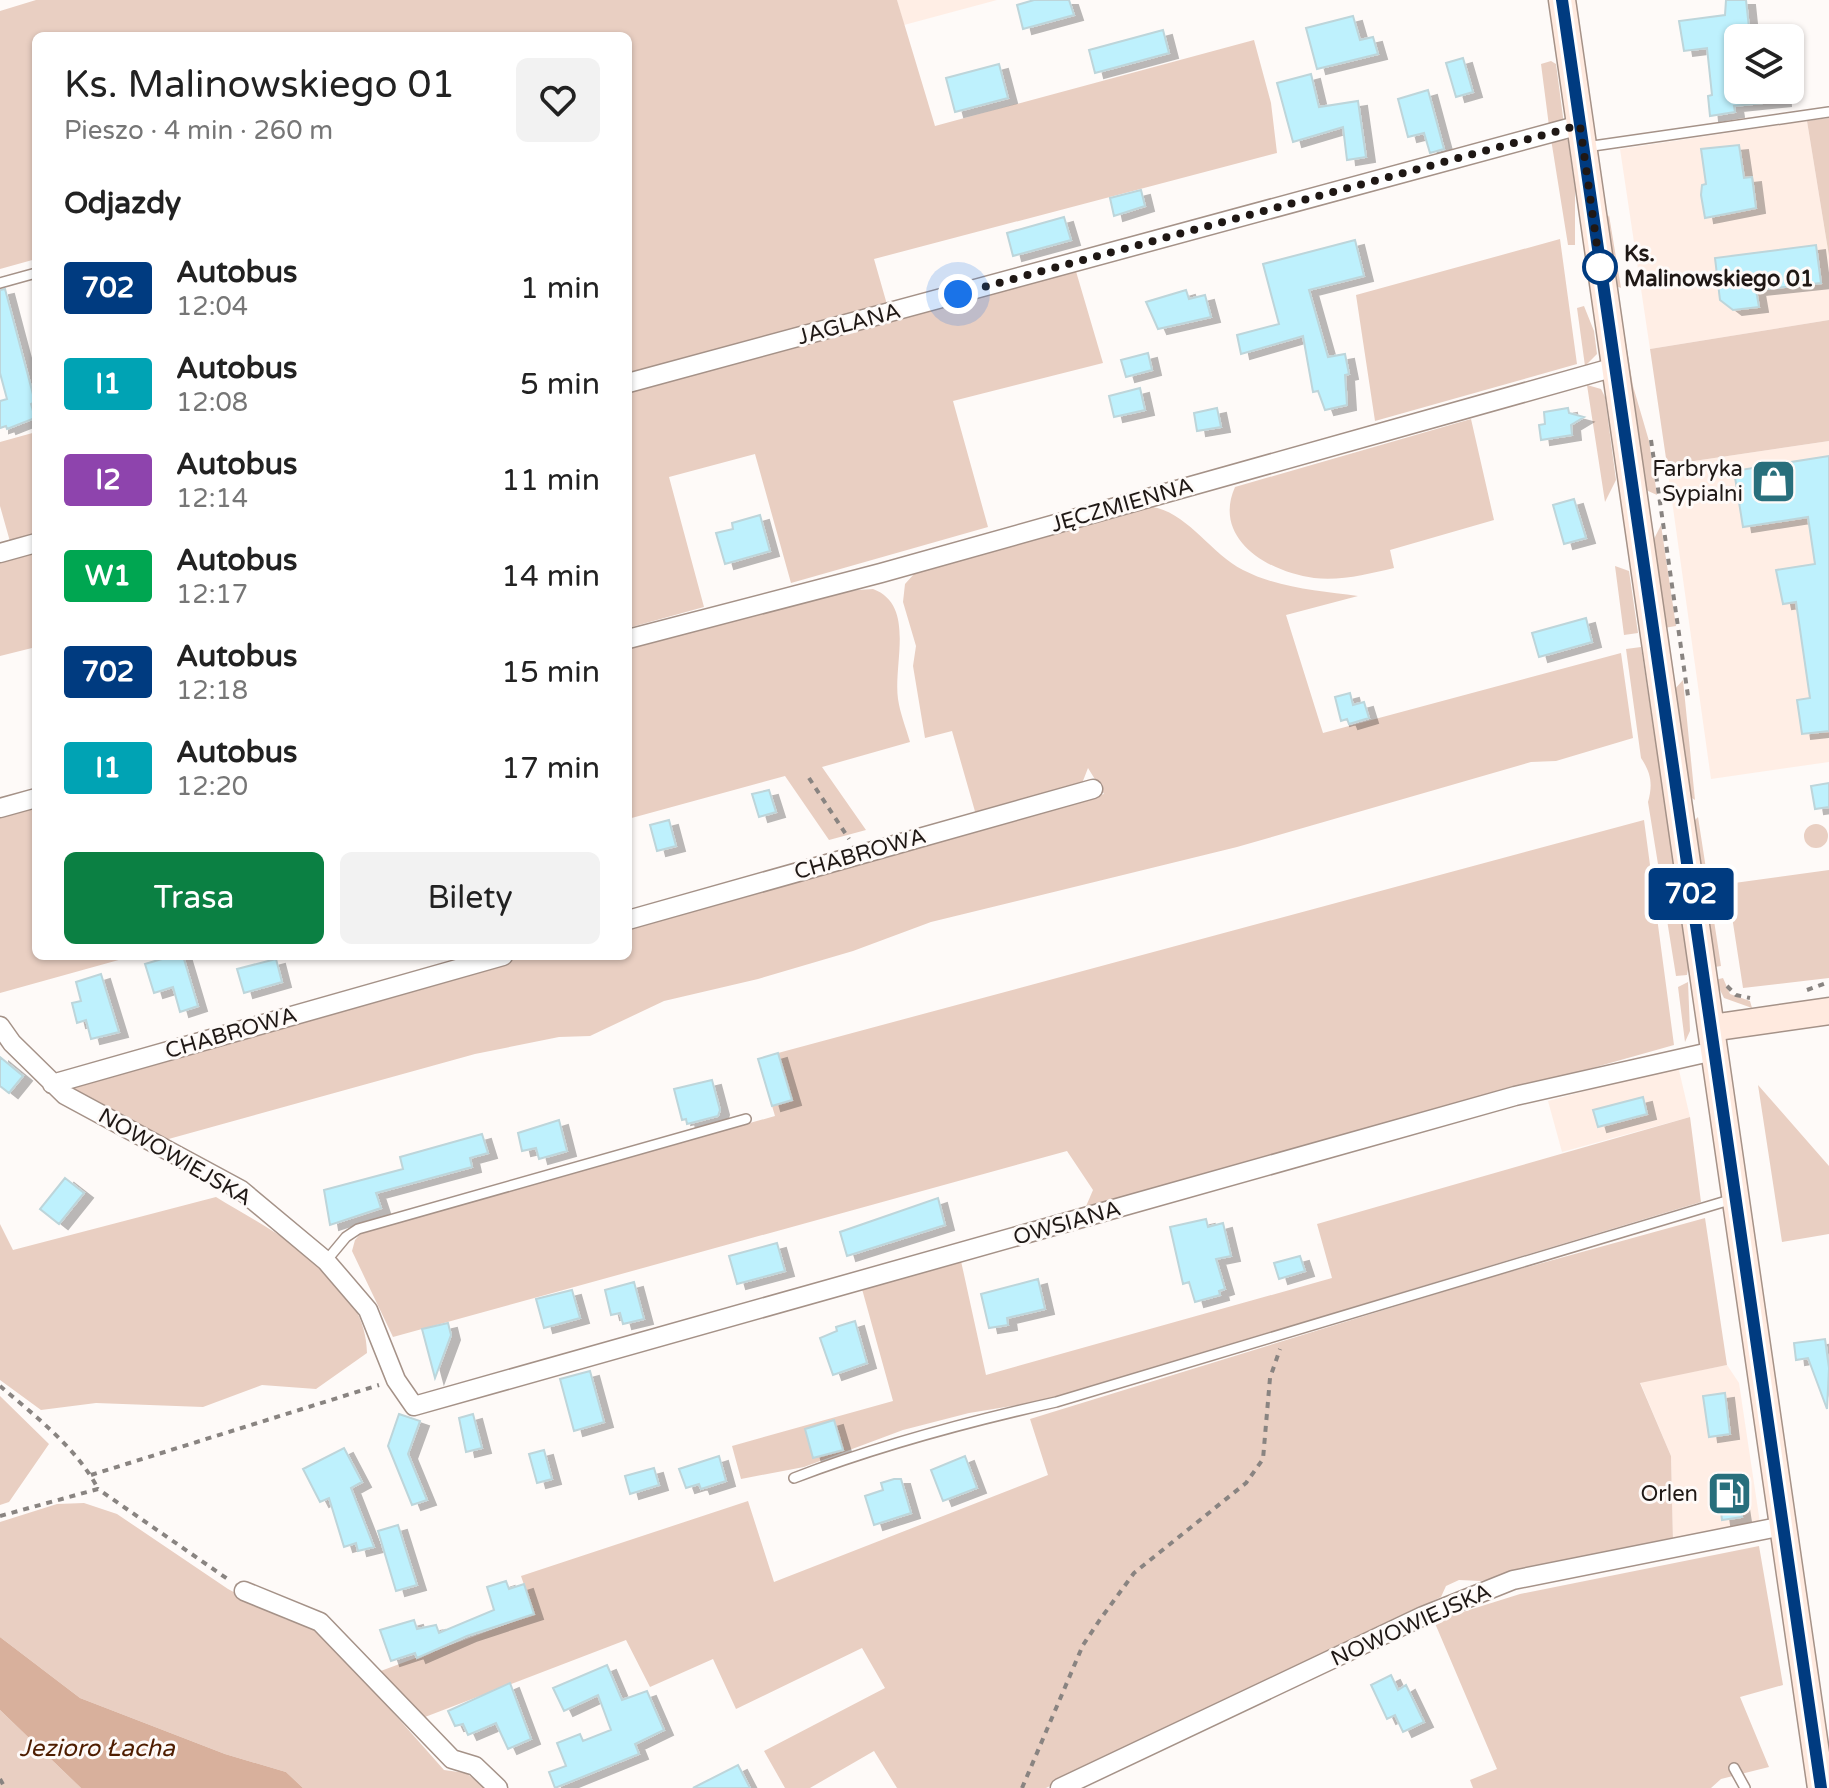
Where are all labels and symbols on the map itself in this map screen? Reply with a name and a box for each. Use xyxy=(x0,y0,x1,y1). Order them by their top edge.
place label: Ks. Malinowskiego 01 xyxy=(1624,241,1814,292)
marker: Ks. Malinowskiego 01 xyxy=(1583,250,1617,284)
your location xyxy=(938,274,978,314)
street label: JAGLANA xyxy=(795,298,903,350)
place label: Farbryka Sypialni xyxy=(1652,456,1743,507)
shop icon: Farbryka Sypialni xyxy=(1750,458,1798,506)
street label: JĘCZMIENNA xyxy=(1048,472,1196,538)
street label: CHABROWA xyxy=(791,823,929,885)
line badge: 702 xyxy=(1645,868,1737,920)
street label: CHABROWA xyxy=(162,1002,300,1064)
street label: NOWOWIEJSKA xyxy=(94,1103,256,1211)
street label: OWSIANA xyxy=(1010,1195,1124,1251)
fuel station icon: Orlen xyxy=(1705,1470,1753,1518)
place label: Orlen xyxy=(1641,1481,1698,1507)
street label: NOWOWIEJSKA xyxy=(1327,1578,1495,1672)
water label: Jezioro Łacha xyxy=(19,1734,175,1763)

